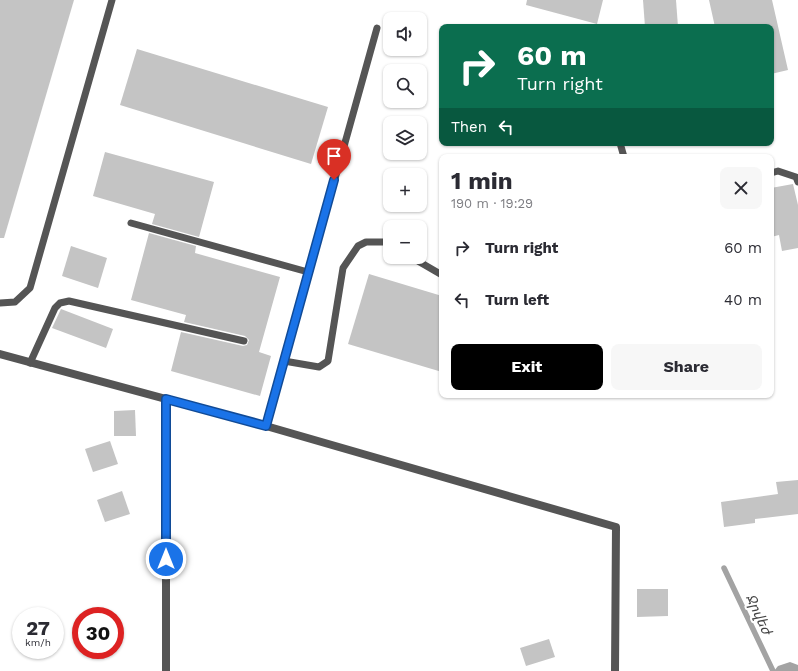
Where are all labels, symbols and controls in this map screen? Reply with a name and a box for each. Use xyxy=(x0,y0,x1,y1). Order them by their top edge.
map controls xyxy=(383,12,427,264)
button: sound xyxy=(383,12,427,56)
text: 60 m xyxy=(517,39,587,72)
icon: right xyxy=(451,40,503,92)
button: search xyxy=(383,64,427,108)
text: Turn right xyxy=(517,73,603,94)
button: layers xyxy=(383,116,427,160)
icon: left xyxy=(495,116,517,138)
text: Then xyxy=(451,118,487,136)
pin xyxy=(317,139,351,180)
icon: arrive xyxy=(323,145,345,167)
text: 1 min xyxy=(451,167,513,195)
button: close xyxy=(720,167,762,209)
button: + xyxy=(383,168,427,212)
text: 190 m · 19:29 xyxy=(451,196,533,211)
button: − xyxy=(383,220,427,264)
icon: right xyxy=(451,237,473,259)
text: Turn right xyxy=(485,239,558,257)
text: 60 m xyxy=(724,239,762,257)
icon: left xyxy=(451,289,473,311)
text: Turn left xyxy=(485,291,549,309)
text: 40 m xyxy=(724,291,762,309)
button: Exit xyxy=(451,344,603,390)
button: Share xyxy=(611,344,762,390)
position arrow xyxy=(145,538,187,580)
water label: Ջրվեժ xyxy=(742,591,776,639)
speed limit sign: 30 xyxy=(72,607,124,659)
text: 27 xyxy=(26,616,50,640)
text: km/h xyxy=(25,637,51,648)

